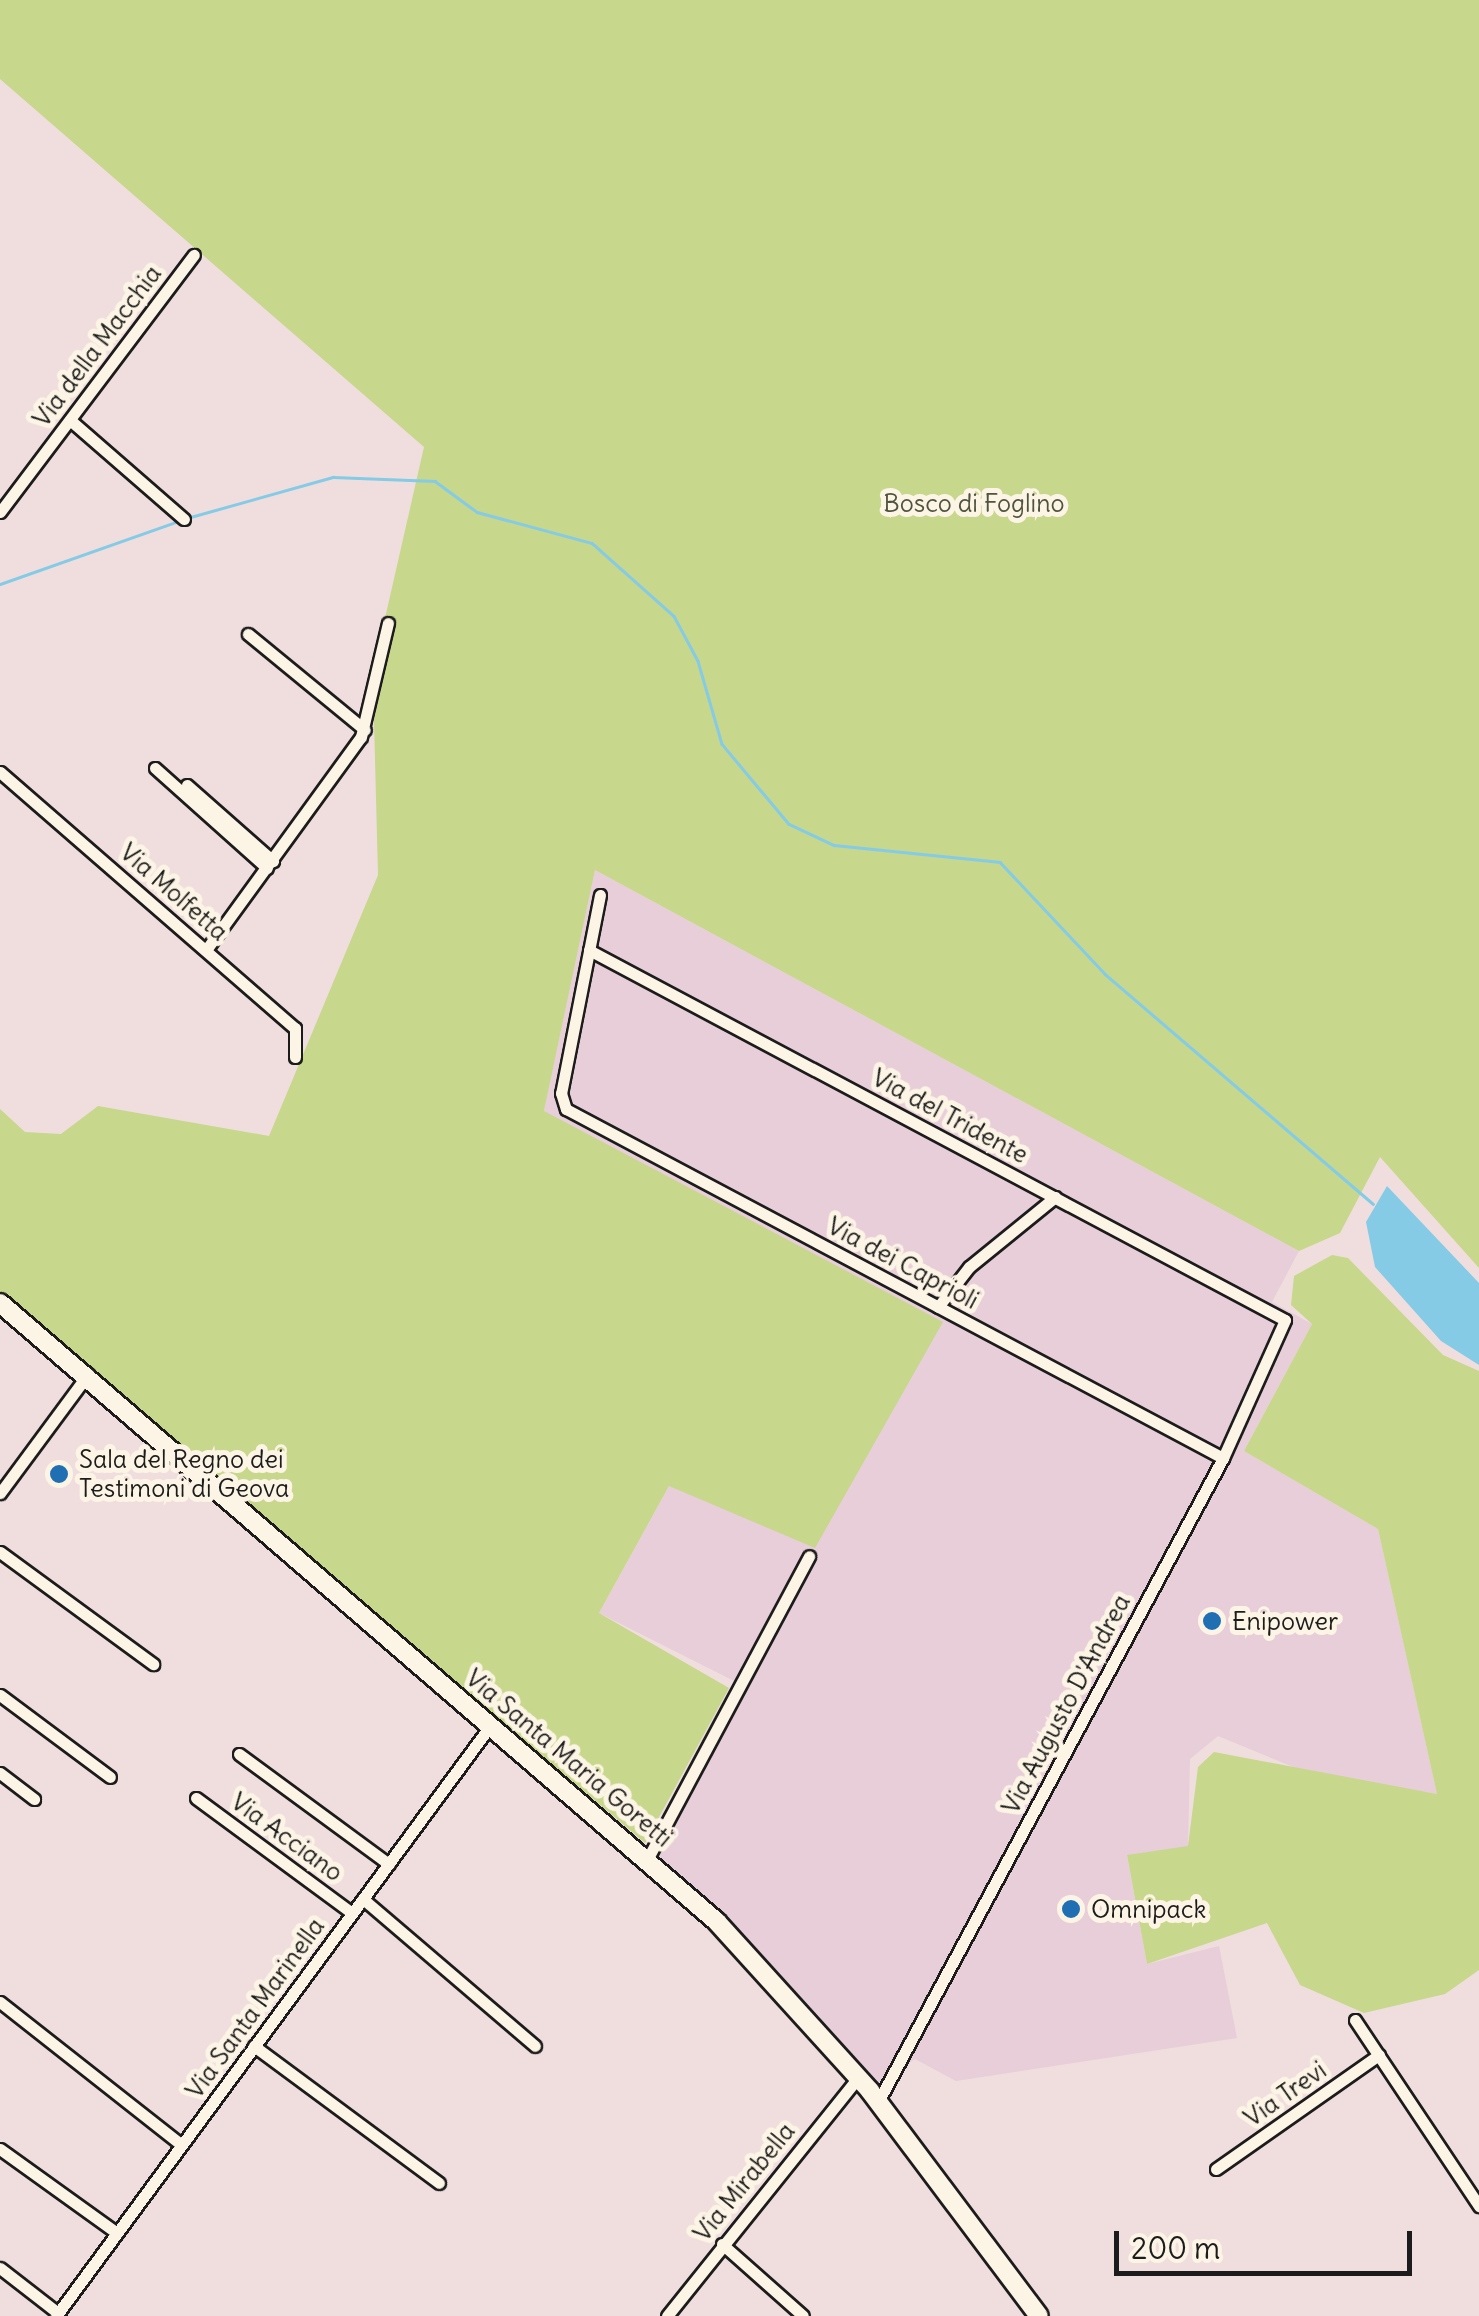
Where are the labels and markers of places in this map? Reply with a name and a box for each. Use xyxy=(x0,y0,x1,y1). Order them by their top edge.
place label: Sala del Regno dei Testimoni di Geova xyxy=(79,1445,289,1504)
marker: Sala del Regno dei Testimoni di Geova xyxy=(48,1463,70,1485)
place label: Enipower xyxy=(1232,1606,1338,1636)
marker: Enipower xyxy=(1201,1610,1223,1632)
place label: Omnipack xyxy=(1091,1894,1206,1924)
marker: Omnipack xyxy=(1060,1898,1082,1920)

